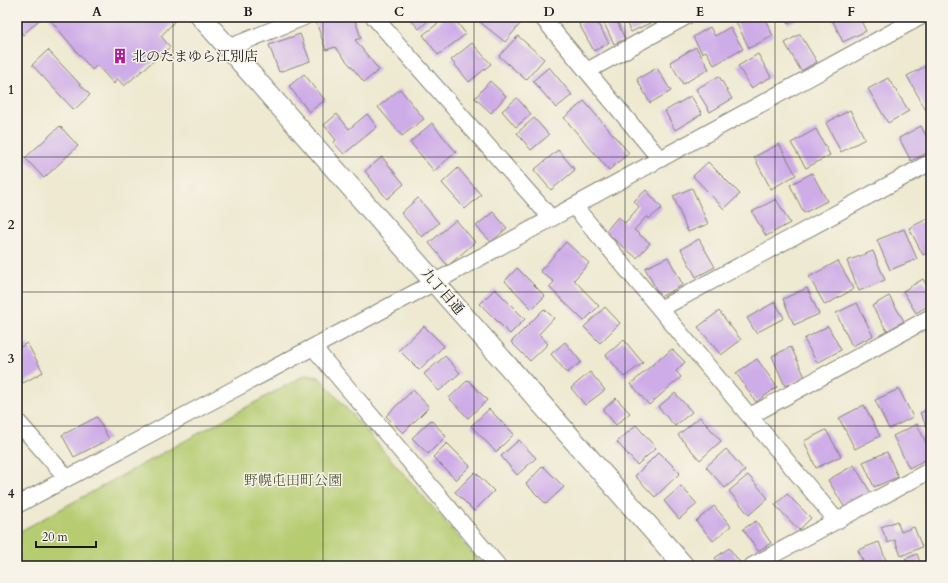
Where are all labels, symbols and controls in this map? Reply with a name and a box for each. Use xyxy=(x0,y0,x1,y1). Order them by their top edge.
text: A xyxy=(92,3,102,21)
text: B xyxy=(243,3,253,21)
text: C xyxy=(394,3,404,21)
text: D xyxy=(543,3,555,21)
text: E xyxy=(696,3,704,21)
text: F xyxy=(847,3,855,21)
building icon: 北のたまゆら江別店 xyxy=(111,47,129,65)
place label: 北のたまゆら江別店 xyxy=(132,47,258,66)
text: 1 xyxy=(8,81,14,99)
text: 2 xyxy=(8,216,15,234)
street label: 九丁目通 xyxy=(417,264,468,319)
text: 3 xyxy=(8,350,15,368)
park label: 野幌屯田町公園 xyxy=(244,471,342,490)
text: 4 xyxy=(8,485,15,503)
scale bar xyxy=(36,523,96,549)
text: 20 m xyxy=(42,529,69,545)

